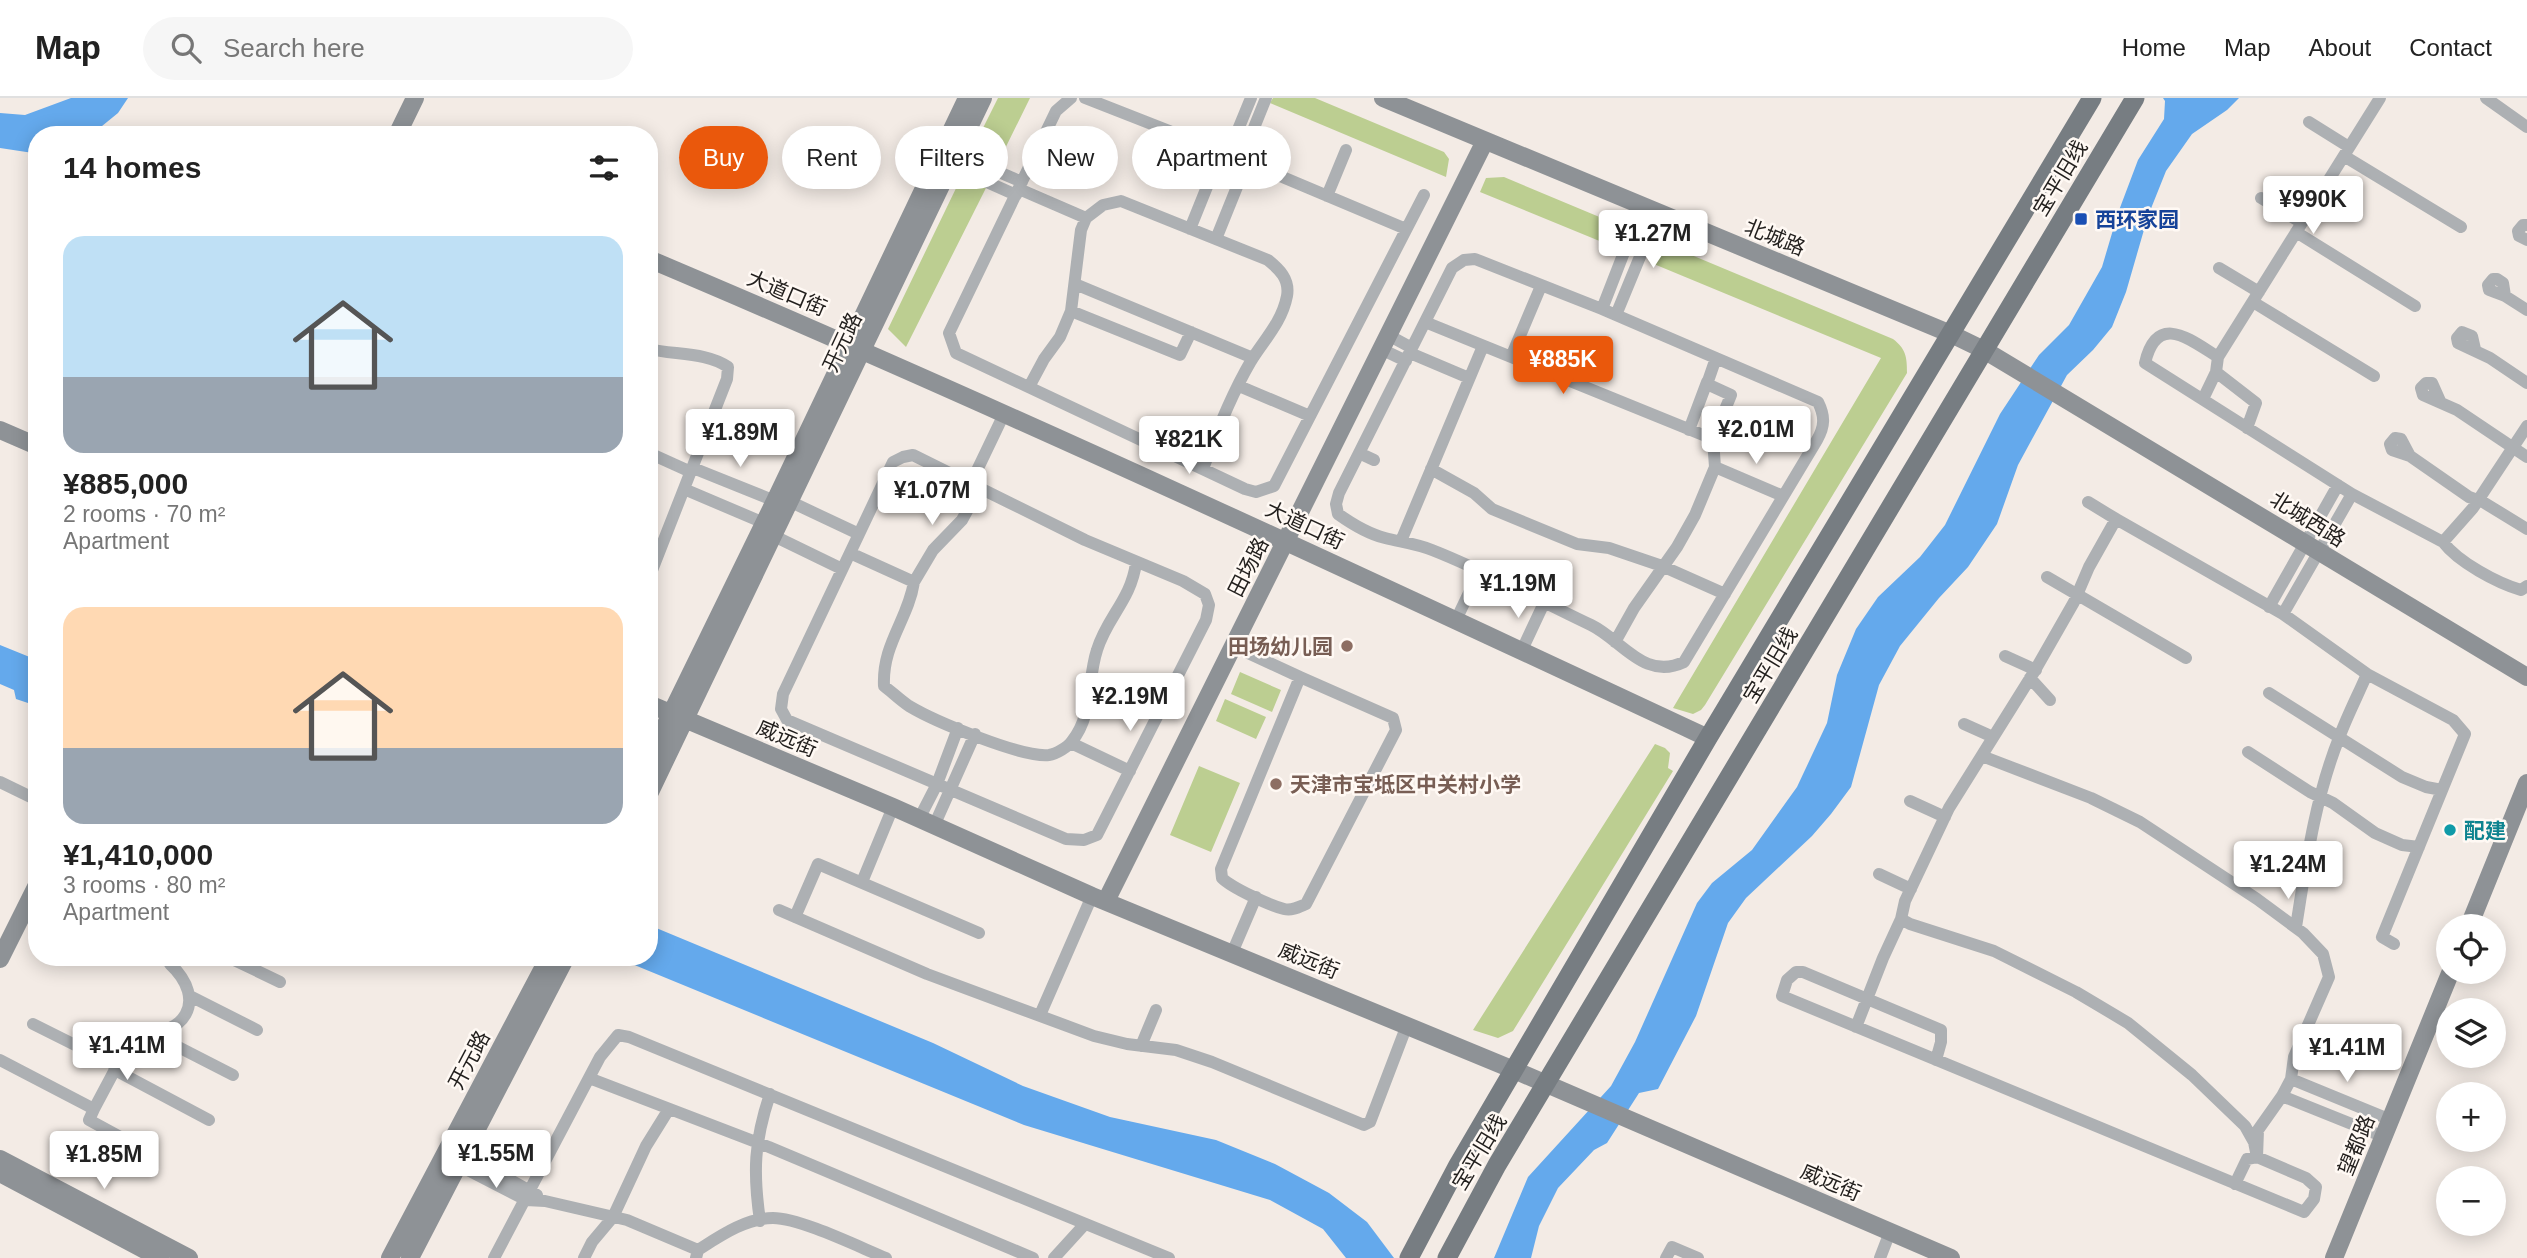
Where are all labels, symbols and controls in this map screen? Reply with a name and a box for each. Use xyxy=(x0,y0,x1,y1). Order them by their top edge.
search box xyxy=(143,17,633,80)
text: Map xyxy=(35,29,101,66)
icon: search xyxy=(167,29,205,67)
text: Search here xyxy=(223,33,365,63)
text: Home xyxy=(2122,34,2186,61)
text: Map xyxy=(2224,34,2271,61)
text: About xyxy=(2309,34,2371,61)
text: Contact xyxy=(2409,34,2492,61)
chip: Buy xyxy=(679,126,768,189)
chip: Rent xyxy=(782,126,881,189)
chip: Filters xyxy=(895,126,1008,189)
chip: New xyxy=(1022,126,1118,189)
chip: Apartment xyxy=(1132,126,1291,189)
street label: 宝平旧线 xyxy=(2029,136,2091,220)
icon: filters xyxy=(585,149,623,187)
text: 14 homes xyxy=(63,151,201,184)
pin: ¥990K xyxy=(2264,176,2362,236)
text: ¥990K xyxy=(2279,186,2347,212)
place label: 西环家园 xyxy=(2095,208,2179,231)
pin: ¥1.27M xyxy=(1596,211,1710,270)
marker: 西环家园 xyxy=(2073,211,2089,227)
street label: 北城路 xyxy=(1741,215,1809,259)
text: ¥1.27M xyxy=(1615,220,1691,246)
street label: 大道口街 xyxy=(744,266,830,320)
icon: home xyxy=(280,282,406,408)
street label: 开元路 xyxy=(818,309,866,375)
pin: ¥885K xyxy=(1514,336,1612,396)
text: ¥885K xyxy=(1529,346,1597,372)
pin: ¥2.01M xyxy=(1699,406,1813,466)
pin: ¥1.89M xyxy=(683,410,797,469)
pin: ¥821K xyxy=(1140,416,1238,476)
text: ¥2.01M xyxy=(1718,416,1794,442)
text: ¥1.89M xyxy=(702,419,778,445)
text: ¥821K xyxy=(1155,426,1223,452)
text: ¥885,000 xyxy=(63,467,188,500)
pin: ¥1.07M xyxy=(875,468,989,527)
text: ¥1.07M xyxy=(894,477,970,503)
street label: 北城西路 xyxy=(2266,487,2350,551)
street label: 大道口街 xyxy=(1262,497,1348,553)
text: 2 rooms · 70 m² xyxy=(63,501,225,527)
text: Apartment xyxy=(63,528,169,554)
street label: 田场路 xyxy=(1223,534,1273,600)
pin: ¥1.19M xyxy=(1461,560,1575,620)
text: ¥1.19M xyxy=(1480,570,1556,596)
street label: 宝平旧线 xyxy=(1739,623,1801,707)
place label: 田场幼儿园 xyxy=(1228,635,1333,658)
marker: 田场幼儿园 xyxy=(1339,638,1355,654)
icon: home xyxy=(280,653,406,779)
pin: ¥2.19M xyxy=(1073,674,1187,733)
text: ¥2.19M xyxy=(1092,683,1168,709)
street label: 威远街 xyxy=(754,715,820,761)
place label: 天津市宝坻区中关村小学 xyxy=(1290,773,1521,796)
marker: 天津市宝坻区中关村小学 xyxy=(1268,776,1284,792)
place label: 配建 xyxy=(2464,819,2506,842)
marker: 配建 xyxy=(2442,822,2458,838)
text: ¥1,410,000 xyxy=(63,838,213,871)
pin: ¥1.24M xyxy=(2231,842,2345,901)
text: ¥1.24M xyxy=(2250,851,2326,877)
text: 3 rooms · 80 m² xyxy=(63,872,225,898)
text: Apartment xyxy=(63,899,169,925)
map controls xyxy=(2436,914,2506,1236)
button: locate xyxy=(2436,914,2506,984)
street label: 威远街 xyxy=(1275,938,1343,982)
button: layers xyxy=(2436,998,2506,1068)
pin: ¥1.41M xyxy=(70,1023,184,1082)
pin: ¥1.41M xyxy=(2290,1024,2404,1084)
street label: 开元路 xyxy=(444,1027,494,1093)
text: ¥1.41M xyxy=(89,1032,165,1058)
text: ¥1.41M xyxy=(2309,1034,2385,1060)
button: + xyxy=(2436,1082,2506,1152)
street label: 宝平旧线 xyxy=(1448,1110,1510,1194)
street label: 望都路 xyxy=(2334,1111,2378,1179)
pin: ¥1.55M xyxy=(439,1130,553,1190)
pin: ¥1.85M xyxy=(47,1132,161,1191)
text: ¥1.55M xyxy=(458,1140,534,1166)
text: ¥1.85M xyxy=(66,1141,142,1167)
street label: 威远街 xyxy=(1798,1159,1864,1205)
button: − xyxy=(2436,1166,2506,1236)

